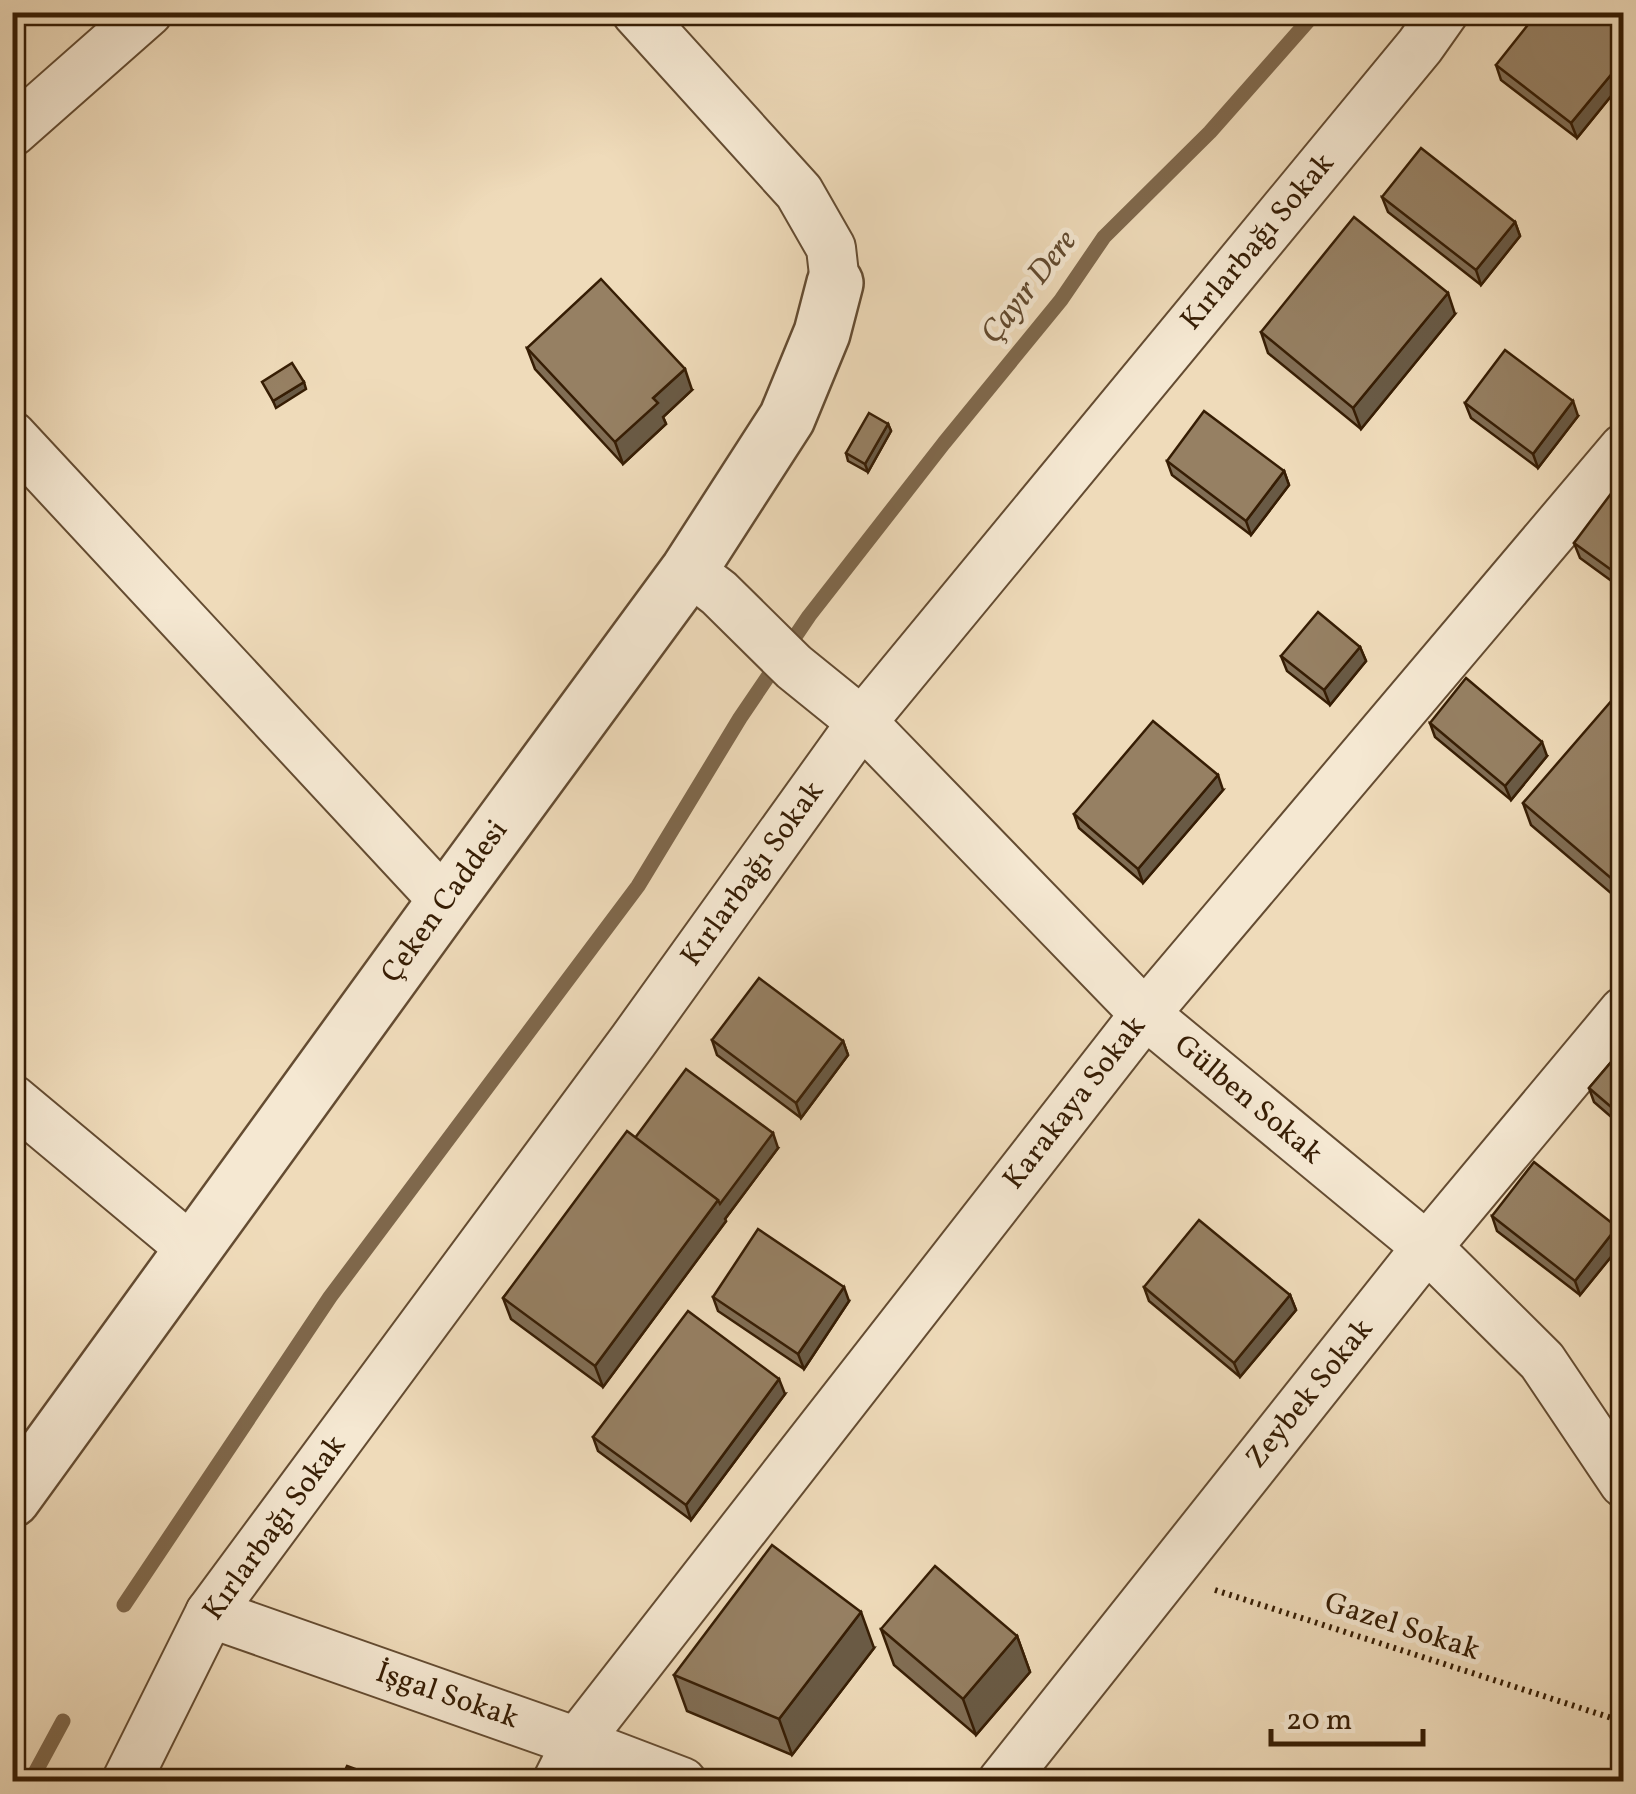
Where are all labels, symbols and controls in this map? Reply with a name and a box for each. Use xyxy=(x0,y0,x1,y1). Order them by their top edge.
street label: Kırlarbağı Sokak xyxy=(1171,144,1345,340)
water label: Çayır Dere xyxy=(972,222,1089,354)
street label: Kırlarbağı Sokak xyxy=(671,773,835,975)
street label: Çeken Caddesi xyxy=(371,812,519,992)
street label: Karakaya Sokak xyxy=(994,1007,1156,1199)
street label: Gülben Sokak xyxy=(1165,1025,1331,1175)
street label: Zeybek Sokak xyxy=(1236,1310,1384,1478)
street label: Kırlarbağı Sokak xyxy=(193,1427,357,1629)
street label: Gazel Sokak xyxy=(1319,1582,1485,1672)
street label: İşgal Sokak xyxy=(370,1652,524,1740)
scale bar xyxy=(1271,1684,1424,1746)
text: 20 m xyxy=(1286,1700,1352,1742)

